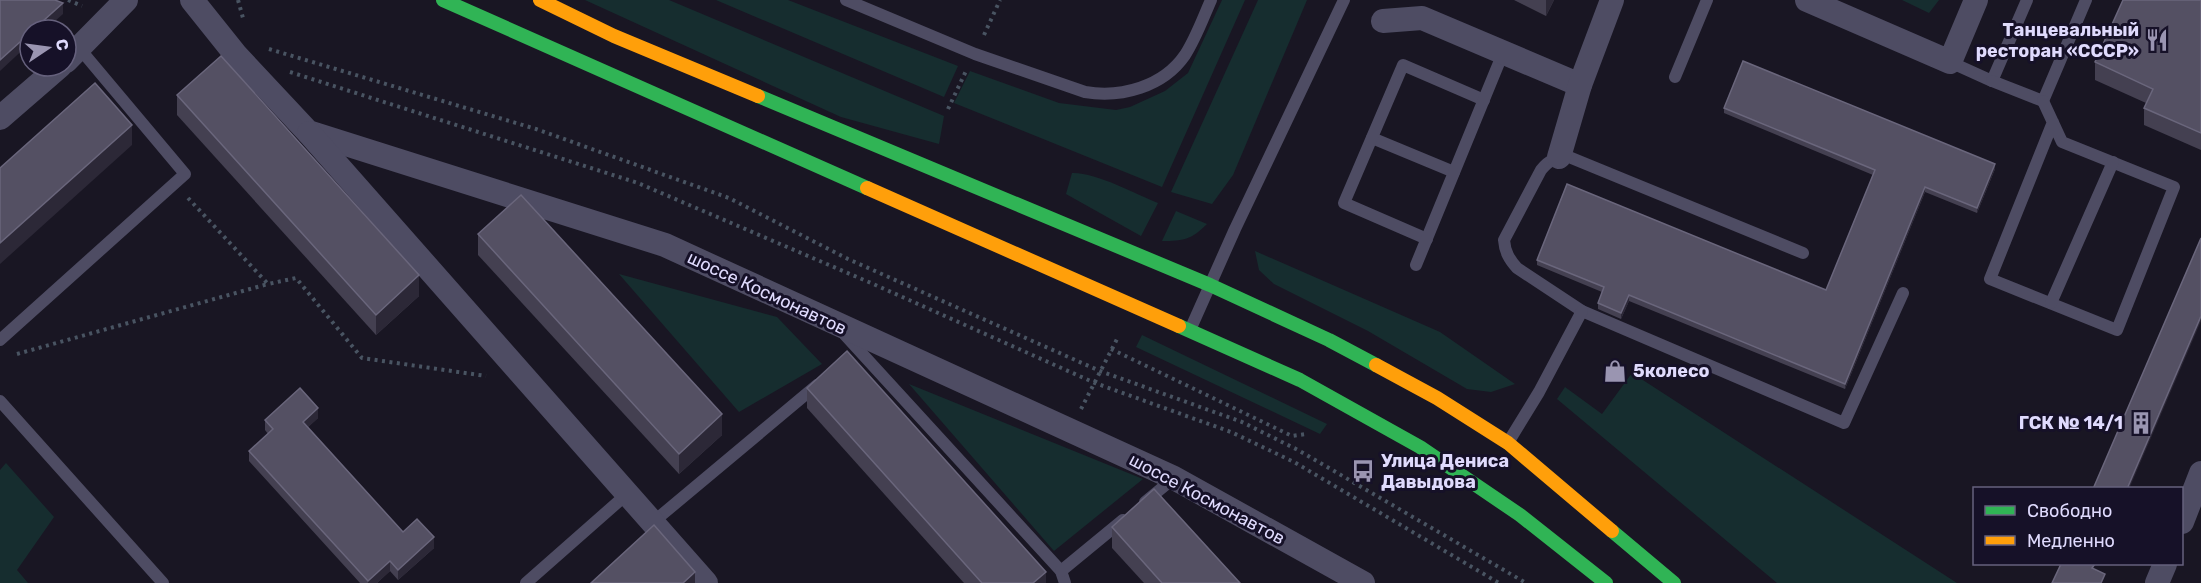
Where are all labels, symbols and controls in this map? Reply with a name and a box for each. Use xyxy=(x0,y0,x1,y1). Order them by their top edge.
north arrow xyxy=(18,18,78,78)
place label: Танцевальный ресторан «СССР» xyxy=(1976,19,2139,62)
restaurant icon: Танцевальный ресторан «СССР» xyxy=(2144,27,2170,53)
text: С xyxy=(52,37,73,52)
street label: шоссе Космонавтов xyxy=(684,246,850,340)
shop icon: 5колесо xyxy=(1602,358,1628,384)
place label: 5колесо xyxy=(1633,360,1710,382)
building icon: ГСК № 14/1 xyxy=(2128,410,2154,436)
place label: ГСК № 14/1 xyxy=(2019,412,2123,434)
street label: шоссе Космонавтов xyxy=(1125,449,1289,549)
place label: Улица Дениса Давыдова xyxy=(1381,450,1509,493)
bus stop icon: Улица Дениса Давыдова xyxy=(1350,458,1376,484)
legend xyxy=(1973,487,2183,565)
text: Свободно xyxy=(2027,500,2112,522)
text: Медленно xyxy=(2027,530,2115,552)

